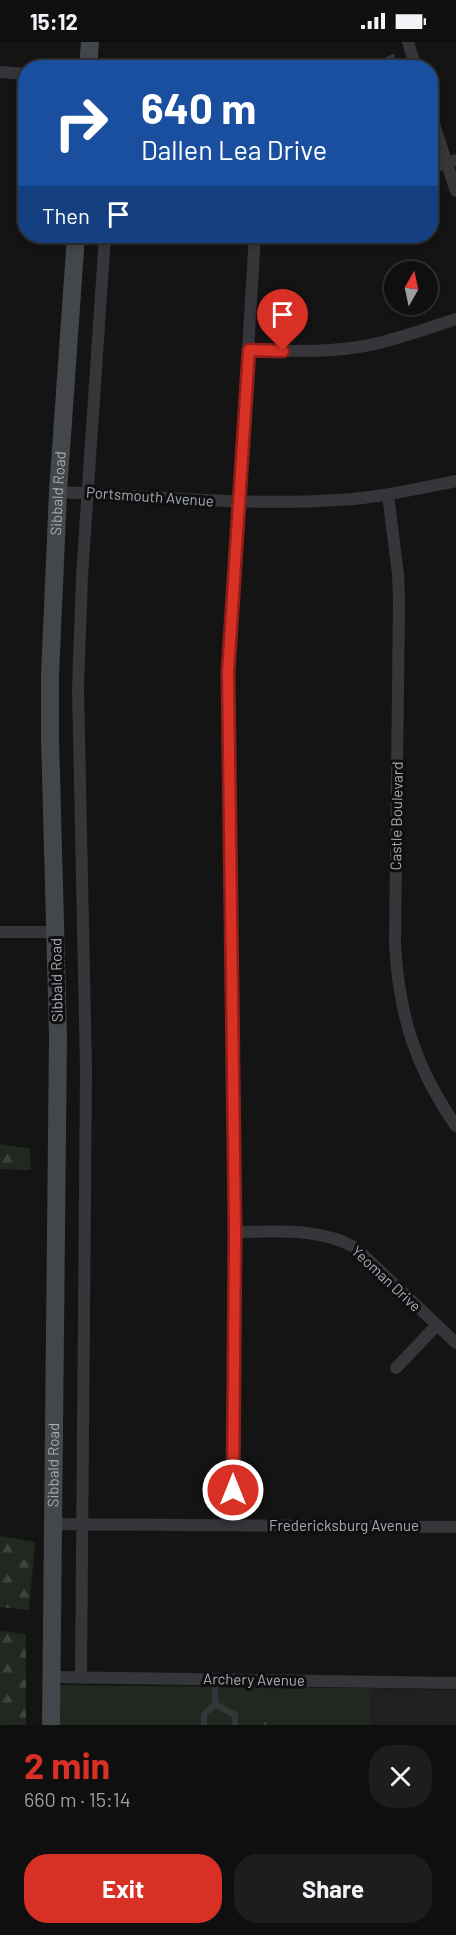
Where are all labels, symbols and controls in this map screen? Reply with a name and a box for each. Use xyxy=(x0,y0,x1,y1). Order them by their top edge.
text: 15:12 xyxy=(30,8,78,34)
text: 640 m xyxy=(141,82,256,132)
icon: right xyxy=(42,84,120,162)
text: Dallen Lea Drive xyxy=(141,133,327,165)
icon: arrive xyxy=(102,198,135,231)
text: Then xyxy=(42,202,90,228)
north arrow xyxy=(384,261,438,315)
map controls xyxy=(384,261,438,315)
pin xyxy=(257,289,308,351)
icon: arrive xyxy=(266,298,299,331)
street label: Sibbald Road xyxy=(46,450,69,536)
street label: Portsmouth Avenue xyxy=(86,483,214,509)
street label: Castle Boulevard xyxy=(386,761,406,871)
street label: Sibbald Road xyxy=(46,938,66,1022)
street label: Yeoman Drive xyxy=(348,1242,425,1315)
street label: Sibbald Road xyxy=(43,1423,62,1507)
position arrow xyxy=(201,1458,265,1522)
street label: Fredericksburg Avenue xyxy=(269,1516,419,1534)
street label: Archery Avenue xyxy=(203,1669,305,1689)
text: 2 min xyxy=(24,1743,110,1786)
button: close xyxy=(369,1745,432,1808)
text: 660 m · 15:14 xyxy=(24,1787,131,1811)
button: Exit xyxy=(24,1854,222,1923)
button: Share xyxy=(234,1854,432,1923)

